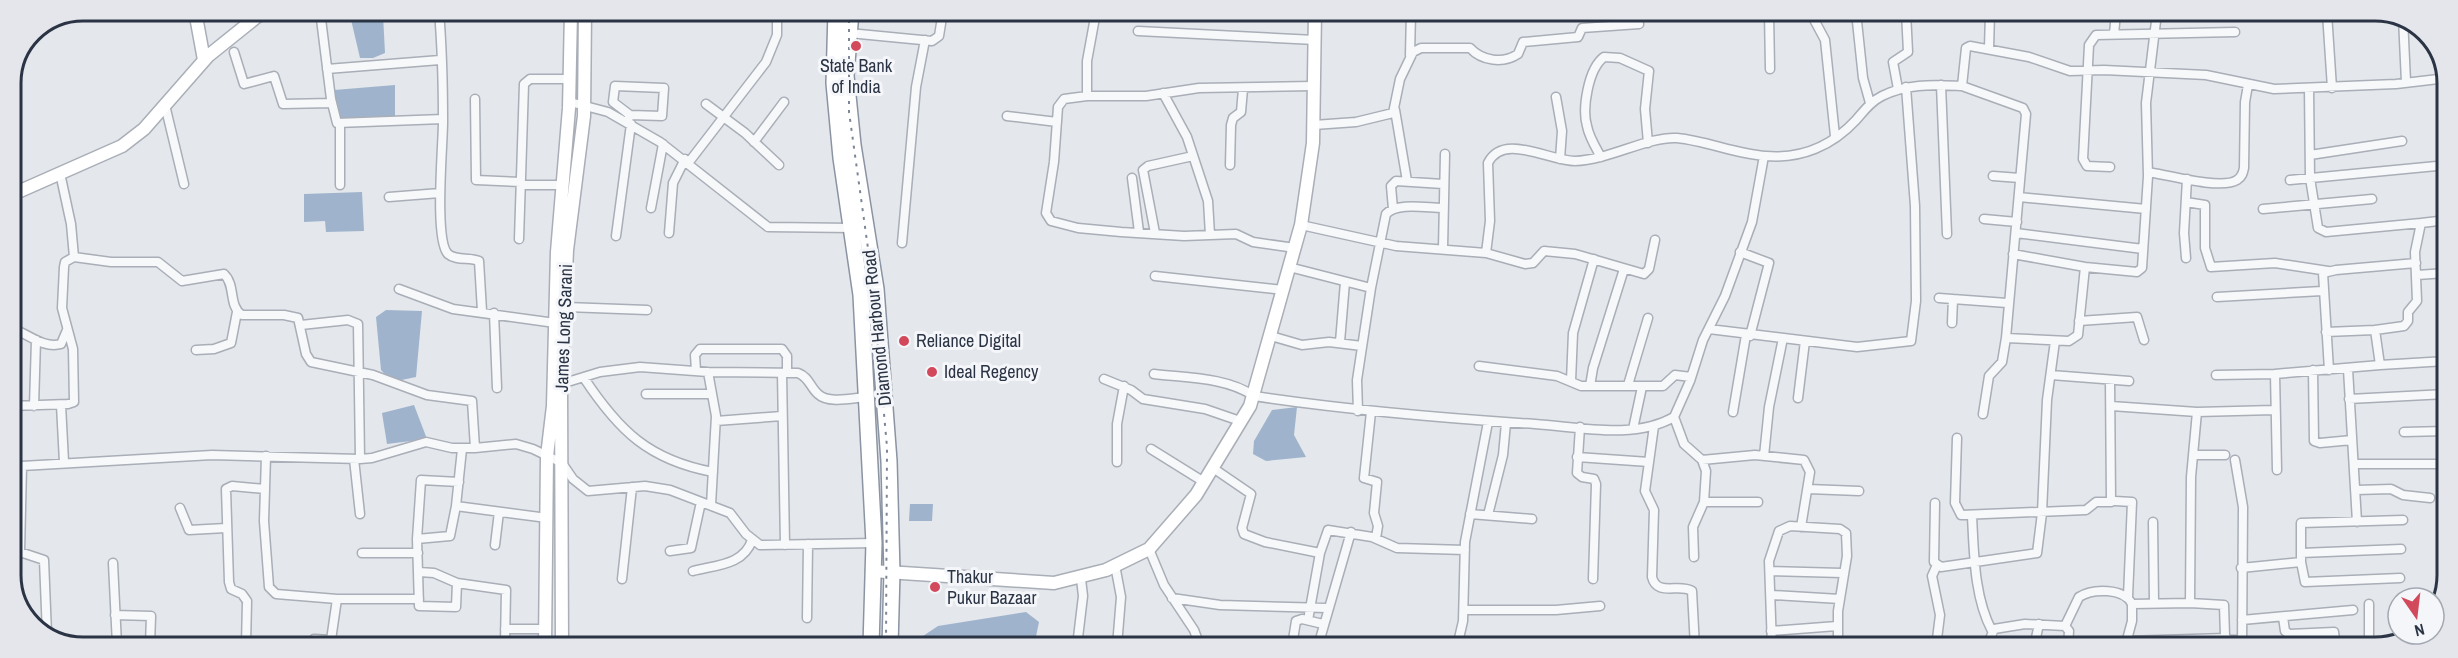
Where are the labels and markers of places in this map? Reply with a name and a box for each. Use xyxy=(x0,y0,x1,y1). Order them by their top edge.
marker: State Bank of India xyxy=(849,39,863,53)
place label: State Bank of India xyxy=(820,53,893,99)
place label: Reliance Digital xyxy=(916,328,1021,353)
marker: Reliance Digital xyxy=(897,334,911,348)
place label: Ideal Regency xyxy=(944,359,1039,384)
marker: Ideal Regency xyxy=(925,365,939,379)
place label: Thakur Pukur Bazaar xyxy=(947,564,1037,610)
marker: Thakur Pukur Bazaar xyxy=(928,580,942,594)

